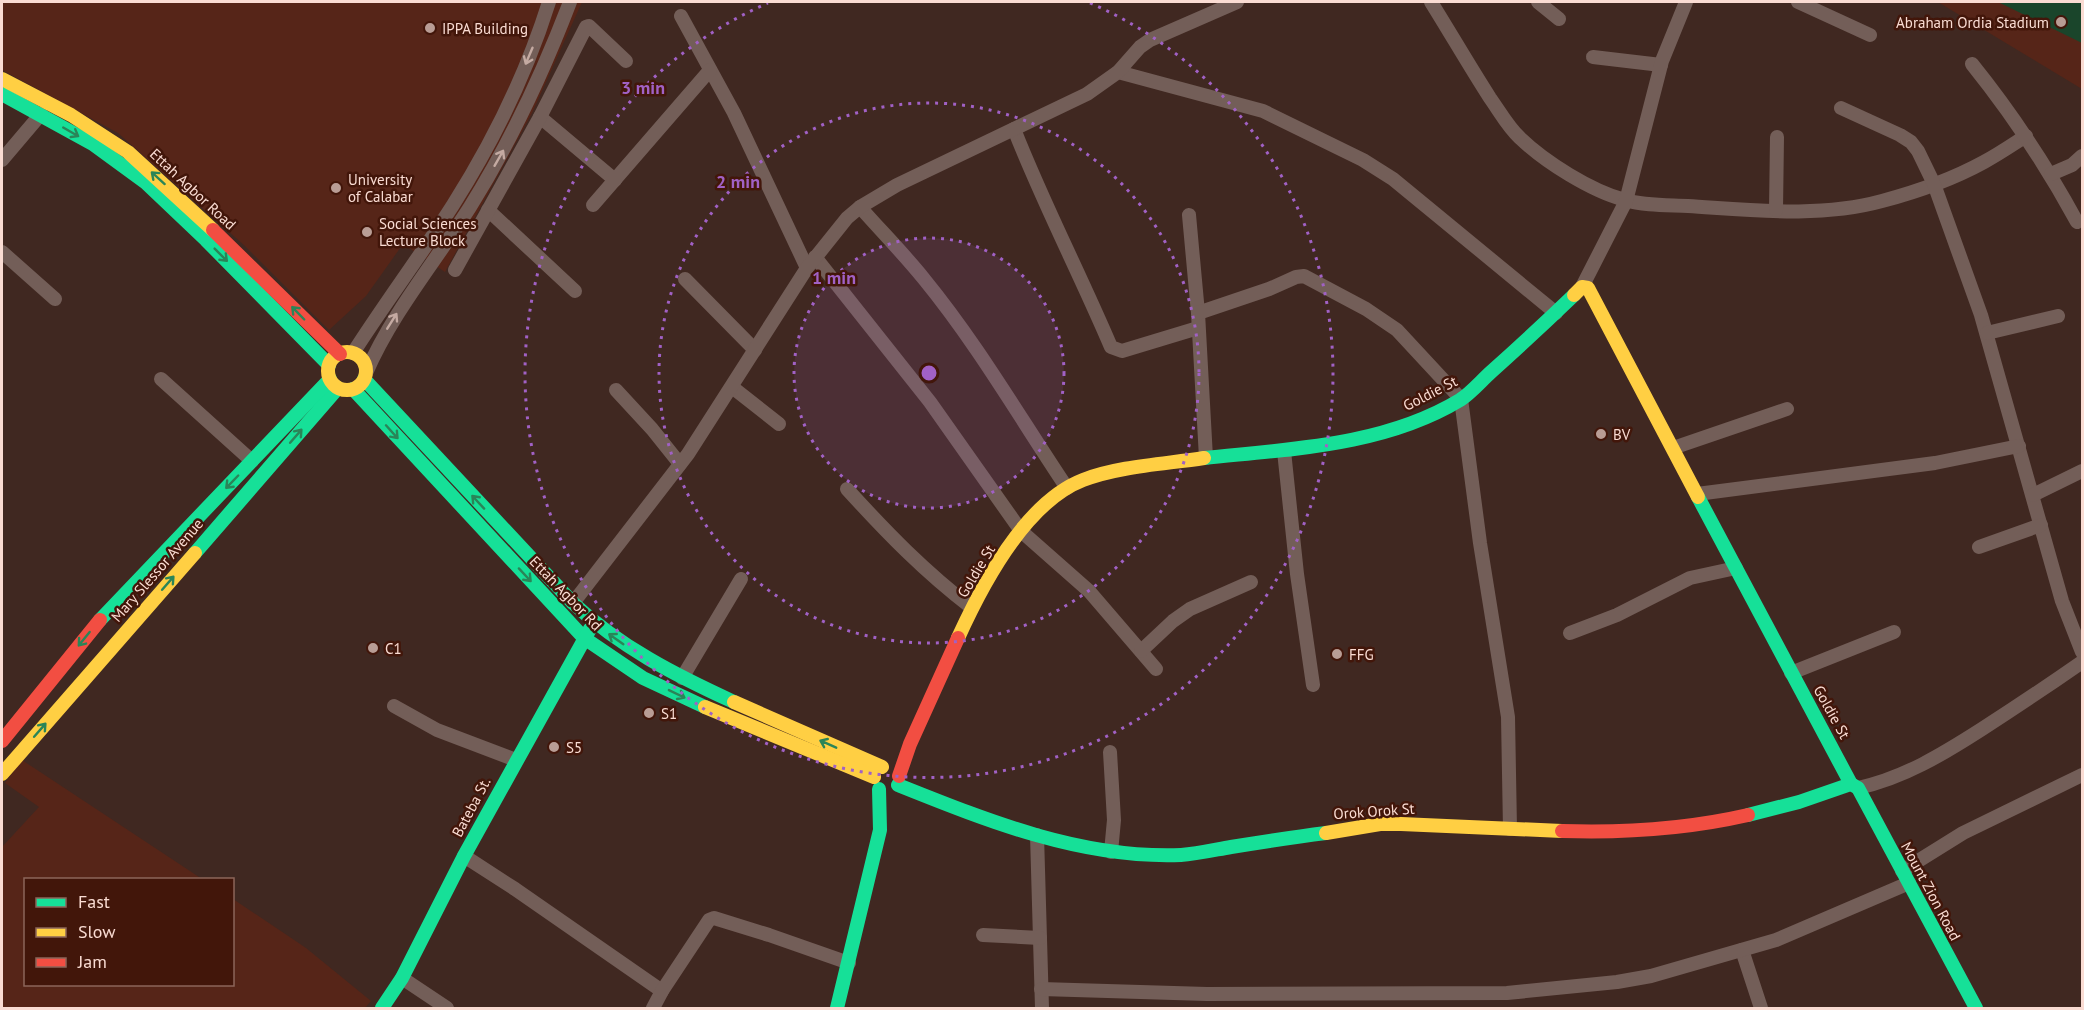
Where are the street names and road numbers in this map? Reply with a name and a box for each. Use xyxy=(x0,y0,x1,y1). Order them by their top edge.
street label: Ettah Agbor Road xyxy=(146,144,240,234)
street label: Goldie St xyxy=(1400,371,1460,415)
street label: Mary Slessor Avenue xyxy=(107,514,207,626)
street label: Goldie St xyxy=(953,541,999,601)
street label: Ettah Agbor Rd xyxy=(526,552,606,634)
street label: Goldie St xyxy=(1810,682,1854,742)
street label: Bateba St. xyxy=(447,774,495,840)
street label: Orok Orok St xyxy=(1333,799,1415,823)
street label: Mount Zion Road xyxy=(1897,838,1965,944)

